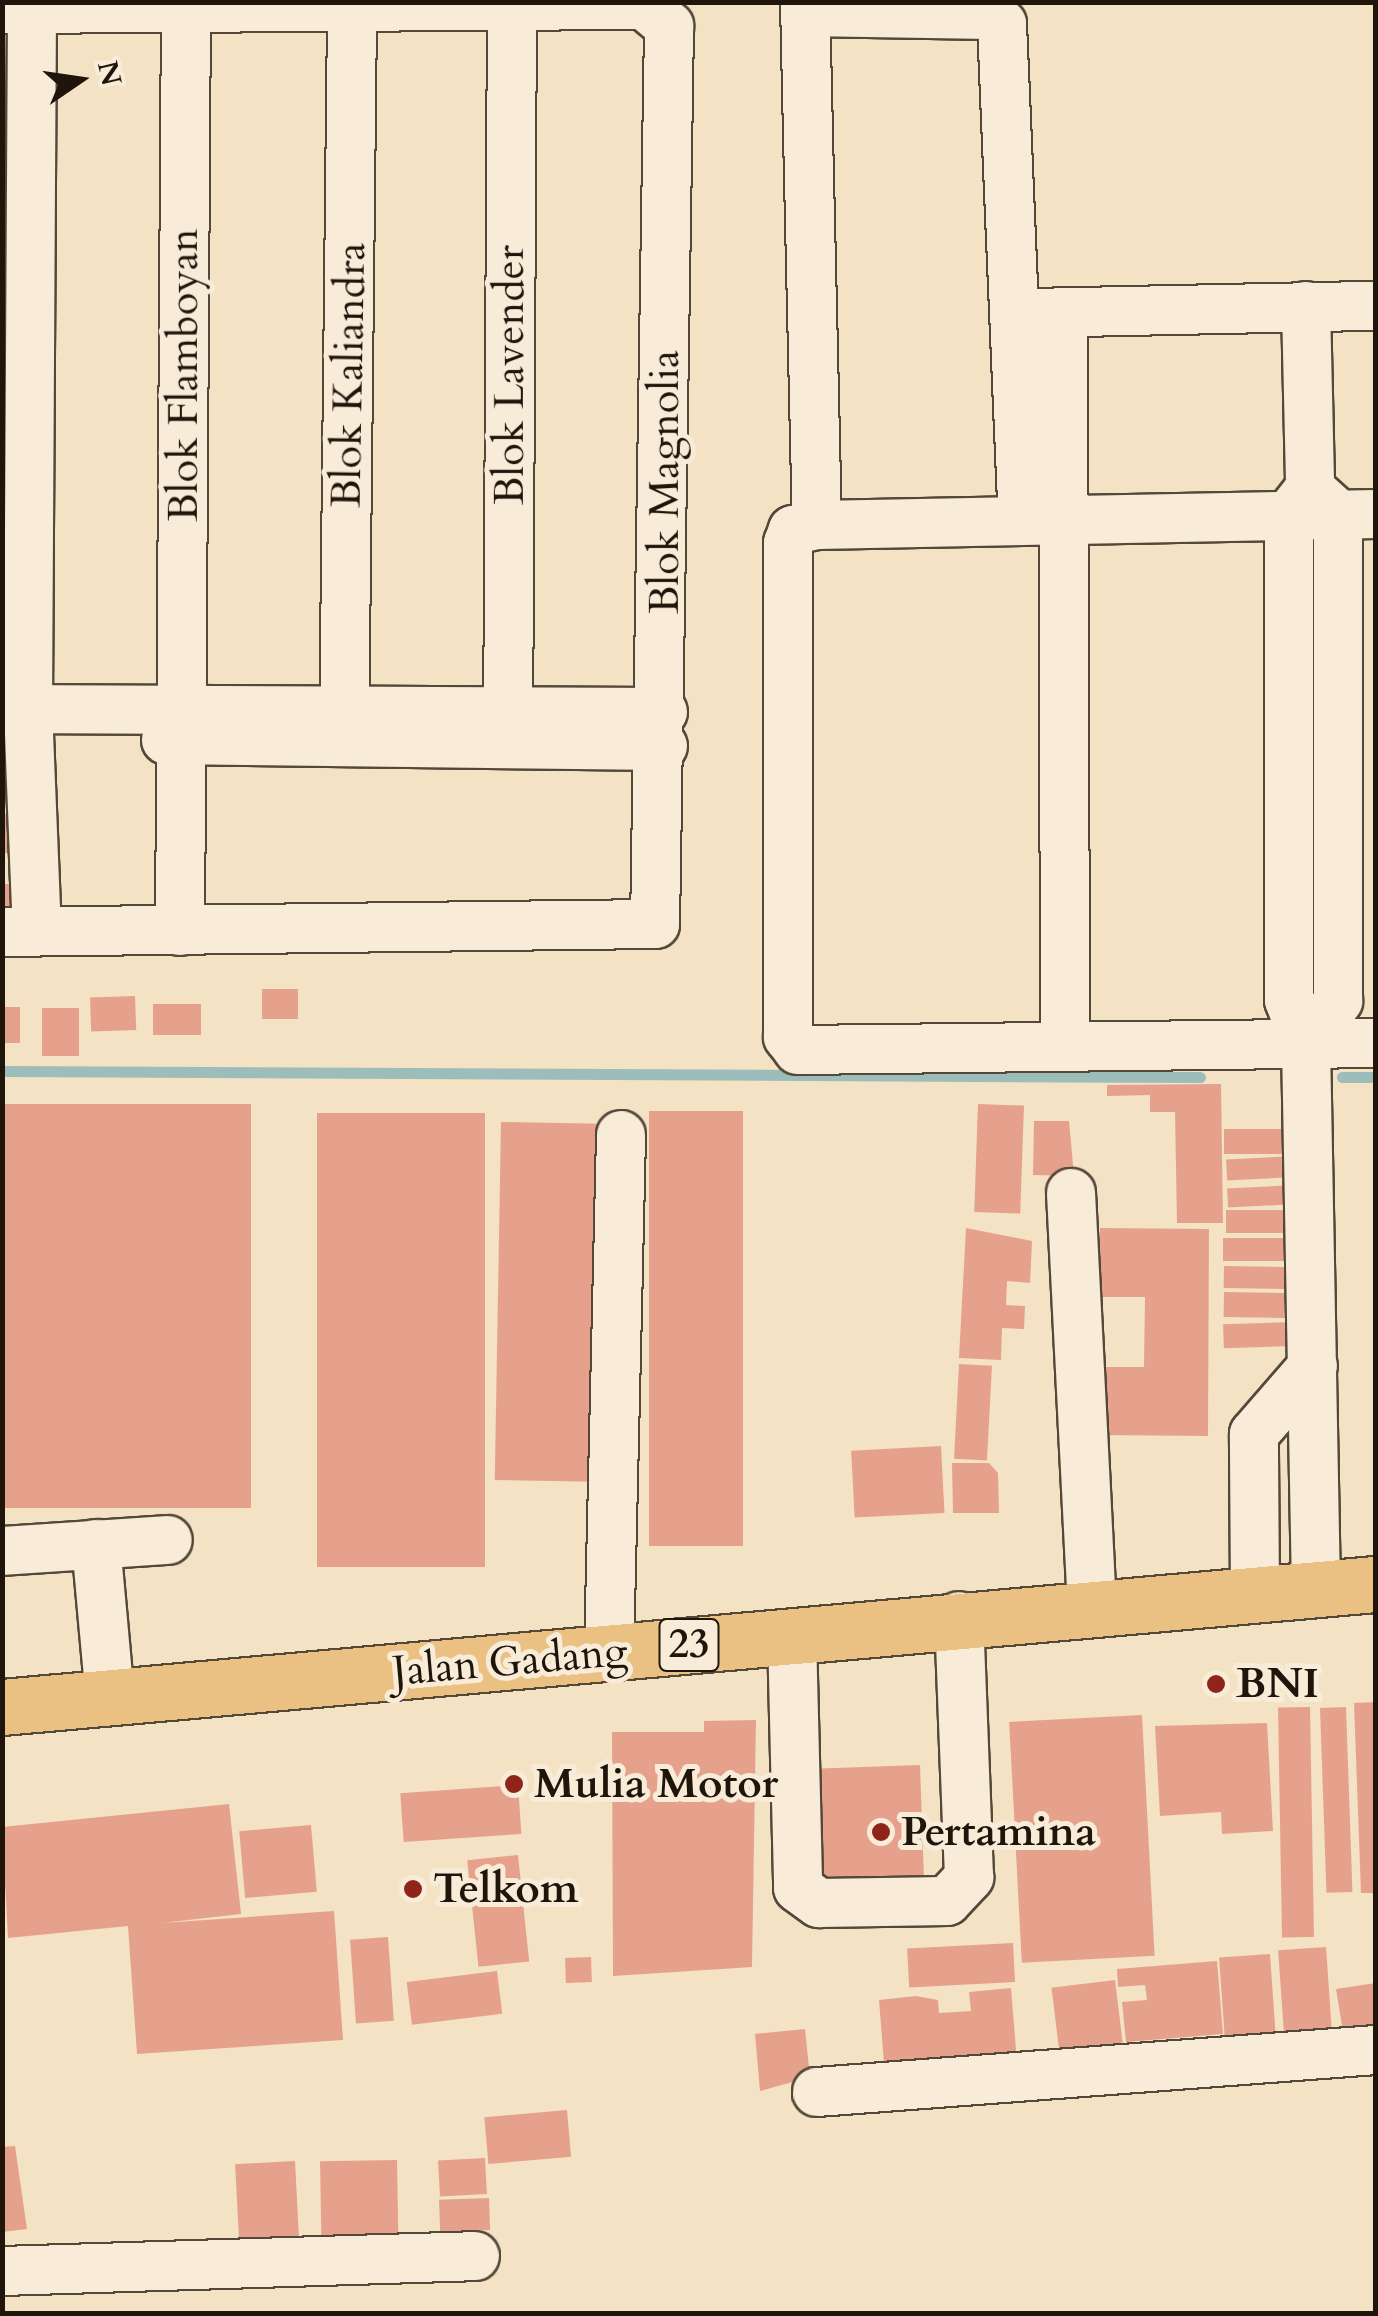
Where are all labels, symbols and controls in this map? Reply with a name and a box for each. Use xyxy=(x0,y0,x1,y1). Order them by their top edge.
north arrow xyxy=(30,30,130,130)
text: N xyxy=(88,57,130,89)
street label: Blok Flamboyan xyxy=(159,228,209,522)
street label: Blok Kaliandra xyxy=(321,242,377,508)
street label: Blok Lavender xyxy=(485,245,535,505)
street label: Blok Magnolia xyxy=(640,350,690,614)
road number: 23 xyxy=(656,1610,722,1680)
street label: Jalan Gadang xyxy=(390,1627,630,1697)
place label: BNI xyxy=(1236,1659,1319,1709)
marker: BNI xyxy=(1205,1673,1227,1695)
place label: Mulia Motor xyxy=(534,1759,778,1809)
marker: Mulia Motor xyxy=(503,1773,525,1795)
place label: Pertamina xyxy=(901,1807,1096,1857)
marker: Pertamina xyxy=(870,1821,892,1843)
place label: Telkom xyxy=(433,1864,578,1914)
marker: Telkom xyxy=(402,1878,424,1900)

